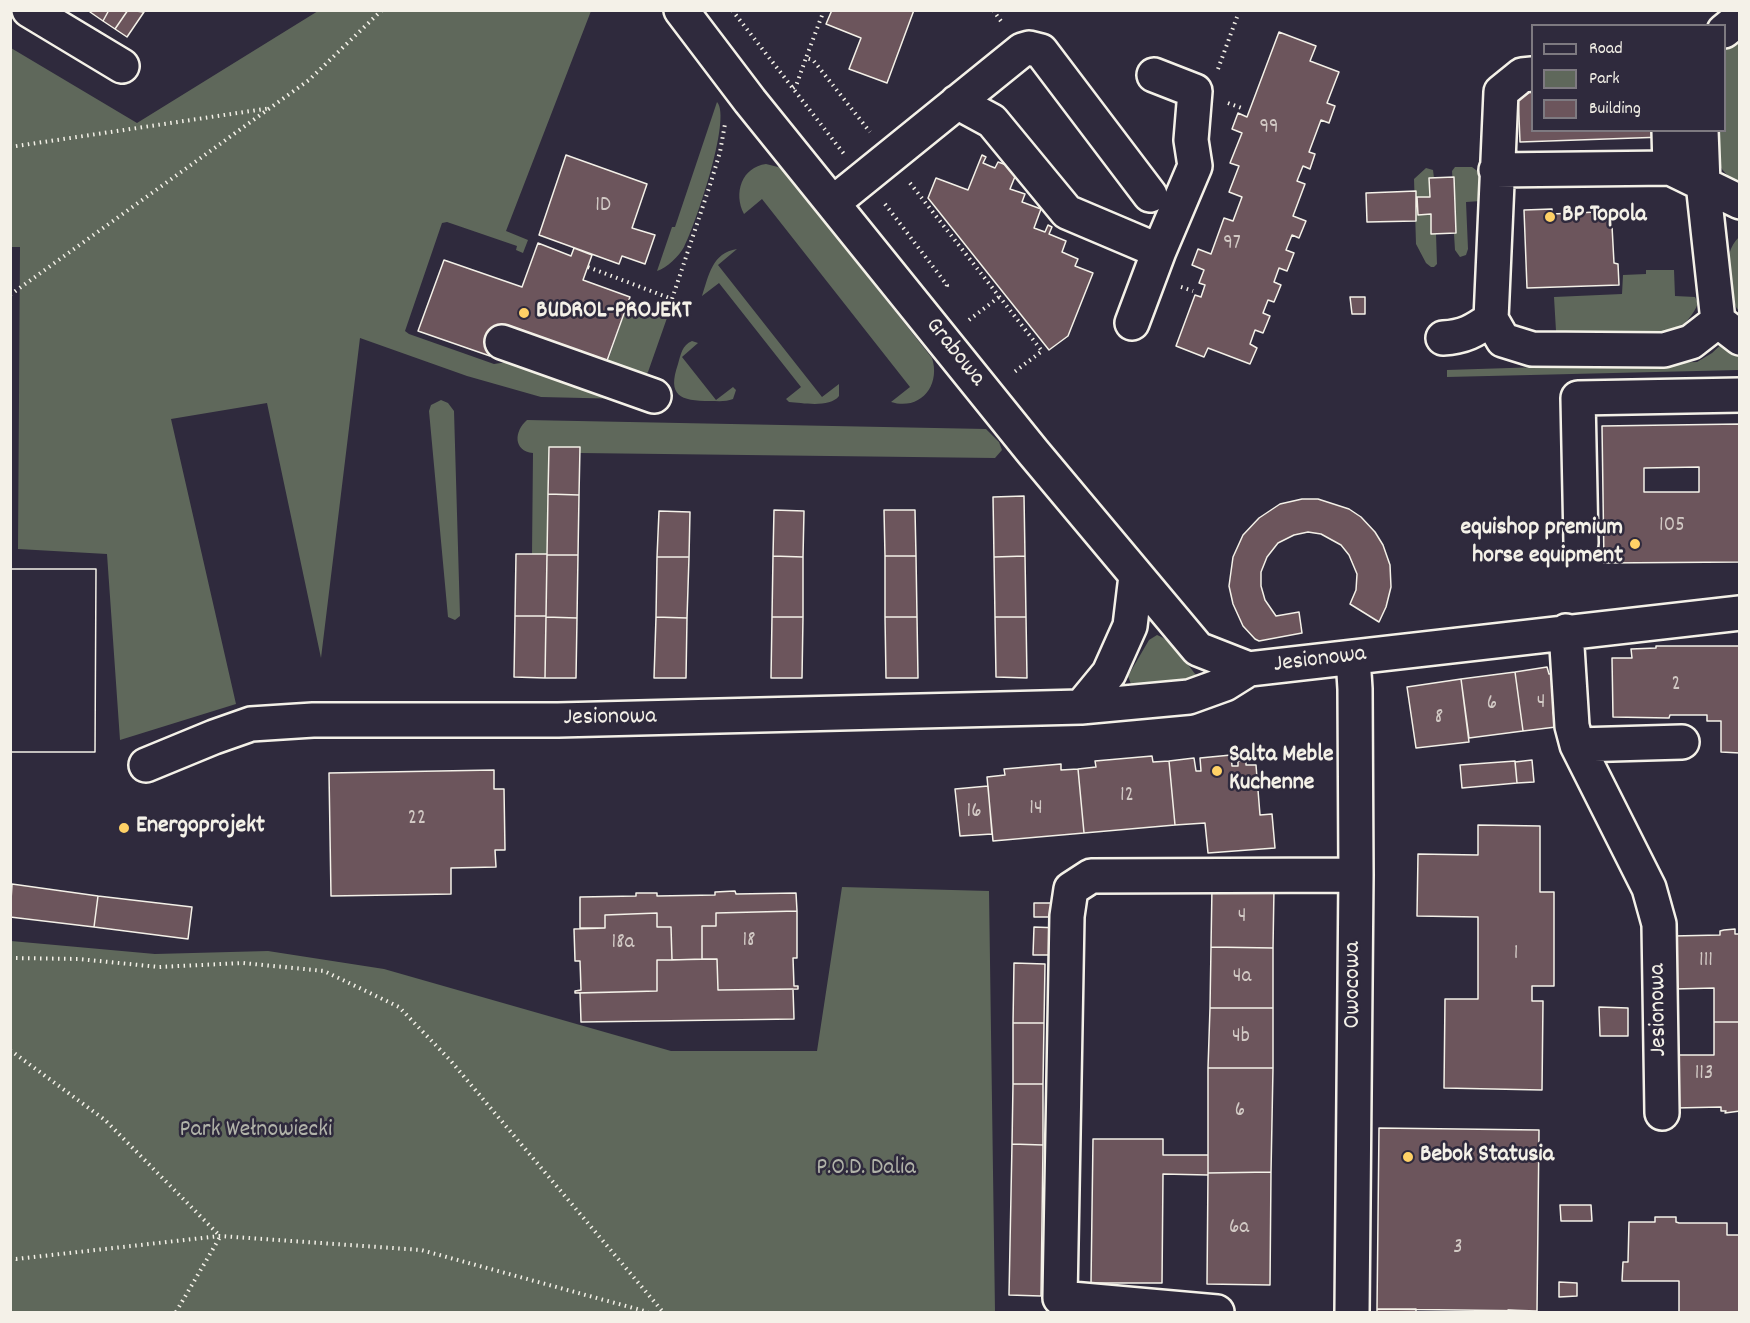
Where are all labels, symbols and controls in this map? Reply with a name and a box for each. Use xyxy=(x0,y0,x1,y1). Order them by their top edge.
legend xyxy=(1531,24,1726,132)
text: Road xyxy=(1589,37,1623,62)
text: Park xyxy=(1589,67,1620,92)
text: Building xyxy=(1589,97,1641,122)
house number: 99 xyxy=(1259,116,1279,142)
house number: 1D xyxy=(595,194,611,220)
place label: BP Topola xyxy=(1562,203,1647,231)
marker: BP Topola xyxy=(1543,210,1557,224)
house number: 97 xyxy=(1223,232,1241,258)
place label: BUDROL-PROJEKT xyxy=(536,299,691,327)
marker: BUDROL-PROJEKT xyxy=(517,306,531,320)
street label: Grabowa xyxy=(918,313,990,393)
house number: 105 xyxy=(1659,514,1685,540)
place label: equishop premium horse equipment xyxy=(1460,516,1623,572)
marker: equishop premium horse equipment xyxy=(1628,537,1642,551)
street label: Jesionowa xyxy=(1272,641,1368,681)
house number: 2 xyxy=(1671,673,1681,699)
house number: 4 xyxy=(1537,691,1545,717)
house number: 6 xyxy=(1487,692,1497,718)
street label: Jesionowa xyxy=(563,704,657,734)
house number: 8 xyxy=(1435,706,1443,732)
place label: Salta Meble Kuchenne xyxy=(1229,743,1333,799)
marker: Salta Meble Kuchenne xyxy=(1210,764,1224,778)
house number: 12 xyxy=(1120,784,1134,810)
house number: 14 xyxy=(1029,797,1043,823)
house number: 16 xyxy=(967,800,981,826)
house number: 22 xyxy=(408,807,426,833)
place label: Energoprojekt xyxy=(136,814,265,842)
marker: Energoprojekt xyxy=(117,821,131,835)
house number: 4 xyxy=(1238,905,1246,931)
house number: 18 xyxy=(742,929,756,955)
house number: 18a xyxy=(612,931,634,957)
street label: Owocowa xyxy=(1341,942,1369,1028)
house number: 1 xyxy=(1514,942,1518,968)
house number: 111 xyxy=(1699,949,1713,975)
street label: Jesionowa xyxy=(1645,963,1675,1057)
house number: 4a xyxy=(1233,965,1251,991)
house number: 4b xyxy=(1232,1025,1250,1051)
house number: 113 xyxy=(1695,1062,1713,1088)
house number: 6 xyxy=(1235,1099,1245,1125)
park label: Park Wełnowiecki xyxy=(180,1118,332,1146)
place label: Bebok Statusia xyxy=(1420,1143,1554,1171)
marker: Bebok Statusia xyxy=(1401,1150,1415,1164)
park label: P.O.D. Dalia xyxy=(816,1156,916,1184)
house number: 6a xyxy=(1229,1216,1249,1242)
house number: 3 xyxy=(1453,1236,1463,1262)

